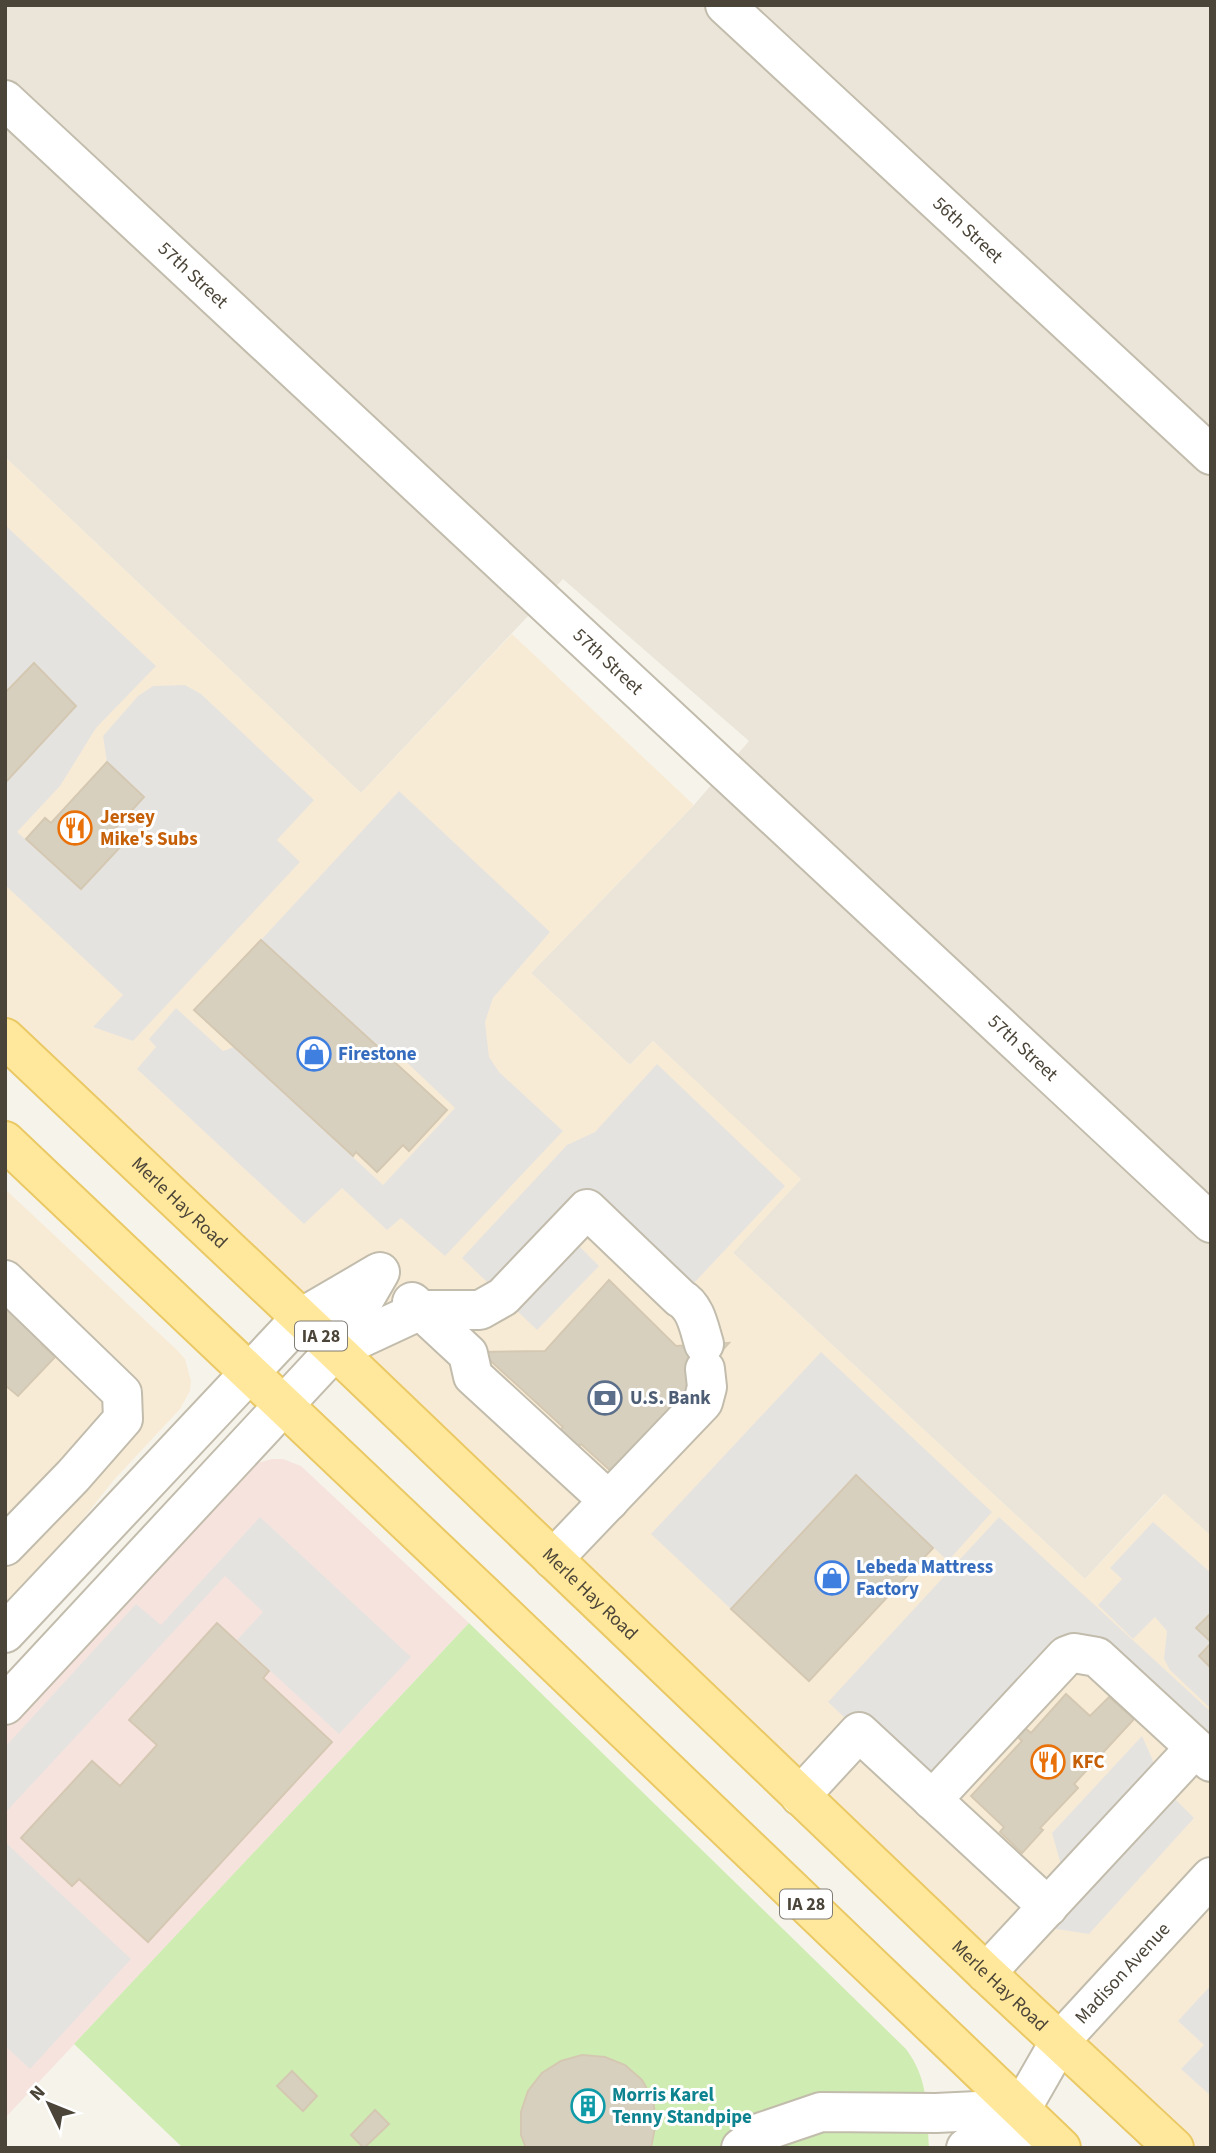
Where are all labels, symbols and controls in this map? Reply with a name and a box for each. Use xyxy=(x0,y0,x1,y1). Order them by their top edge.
street label: 56th Street xyxy=(927,190,1009,270)
street label: 57th Street xyxy=(152,236,235,315)
street label: 57th Street xyxy=(567,622,650,701)
place label: Jersey Mike's Subs xyxy=(100,804,198,853)
restaurant icon: Jersey Mike's Subs xyxy=(56,809,94,847)
street label: 57th Street xyxy=(982,1008,1064,1088)
shop icon: Firestone xyxy=(295,1035,333,1073)
place label: Firestone xyxy=(338,1041,417,1068)
street label: Merle Hay Road xyxy=(125,1151,234,1255)
road number: IA 28 xyxy=(295,1322,347,1350)
bank icon: U.S. Bank xyxy=(586,1379,624,1417)
place label: U.S. Bank xyxy=(630,1385,711,1412)
street label: Merle Hay Road xyxy=(536,1542,644,1646)
place label: Lebeda Mattress Factory xyxy=(856,1554,993,1603)
shop icon: Lebeda Mattress Factory xyxy=(813,1559,851,1597)
restaurant icon: KFC xyxy=(1029,1743,1067,1781)
place label: KFC xyxy=(1072,1749,1105,1776)
road number: IA 28 xyxy=(780,1890,832,1918)
street label: Madison Avenue xyxy=(1069,1916,1176,2030)
street label: Merle Hay Road xyxy=(946,1934,1054,2038)
north arrow xyxy=(14,2069,84,2139)
text: N xyxy=(23,2080,52,2107)
place label: Morris Karel Tenny Standpipe xyxy=(612,2082,752,2131)
building icon: Morris Karel Tenny Standpipe xyxy=(569,2087,607,2125)

